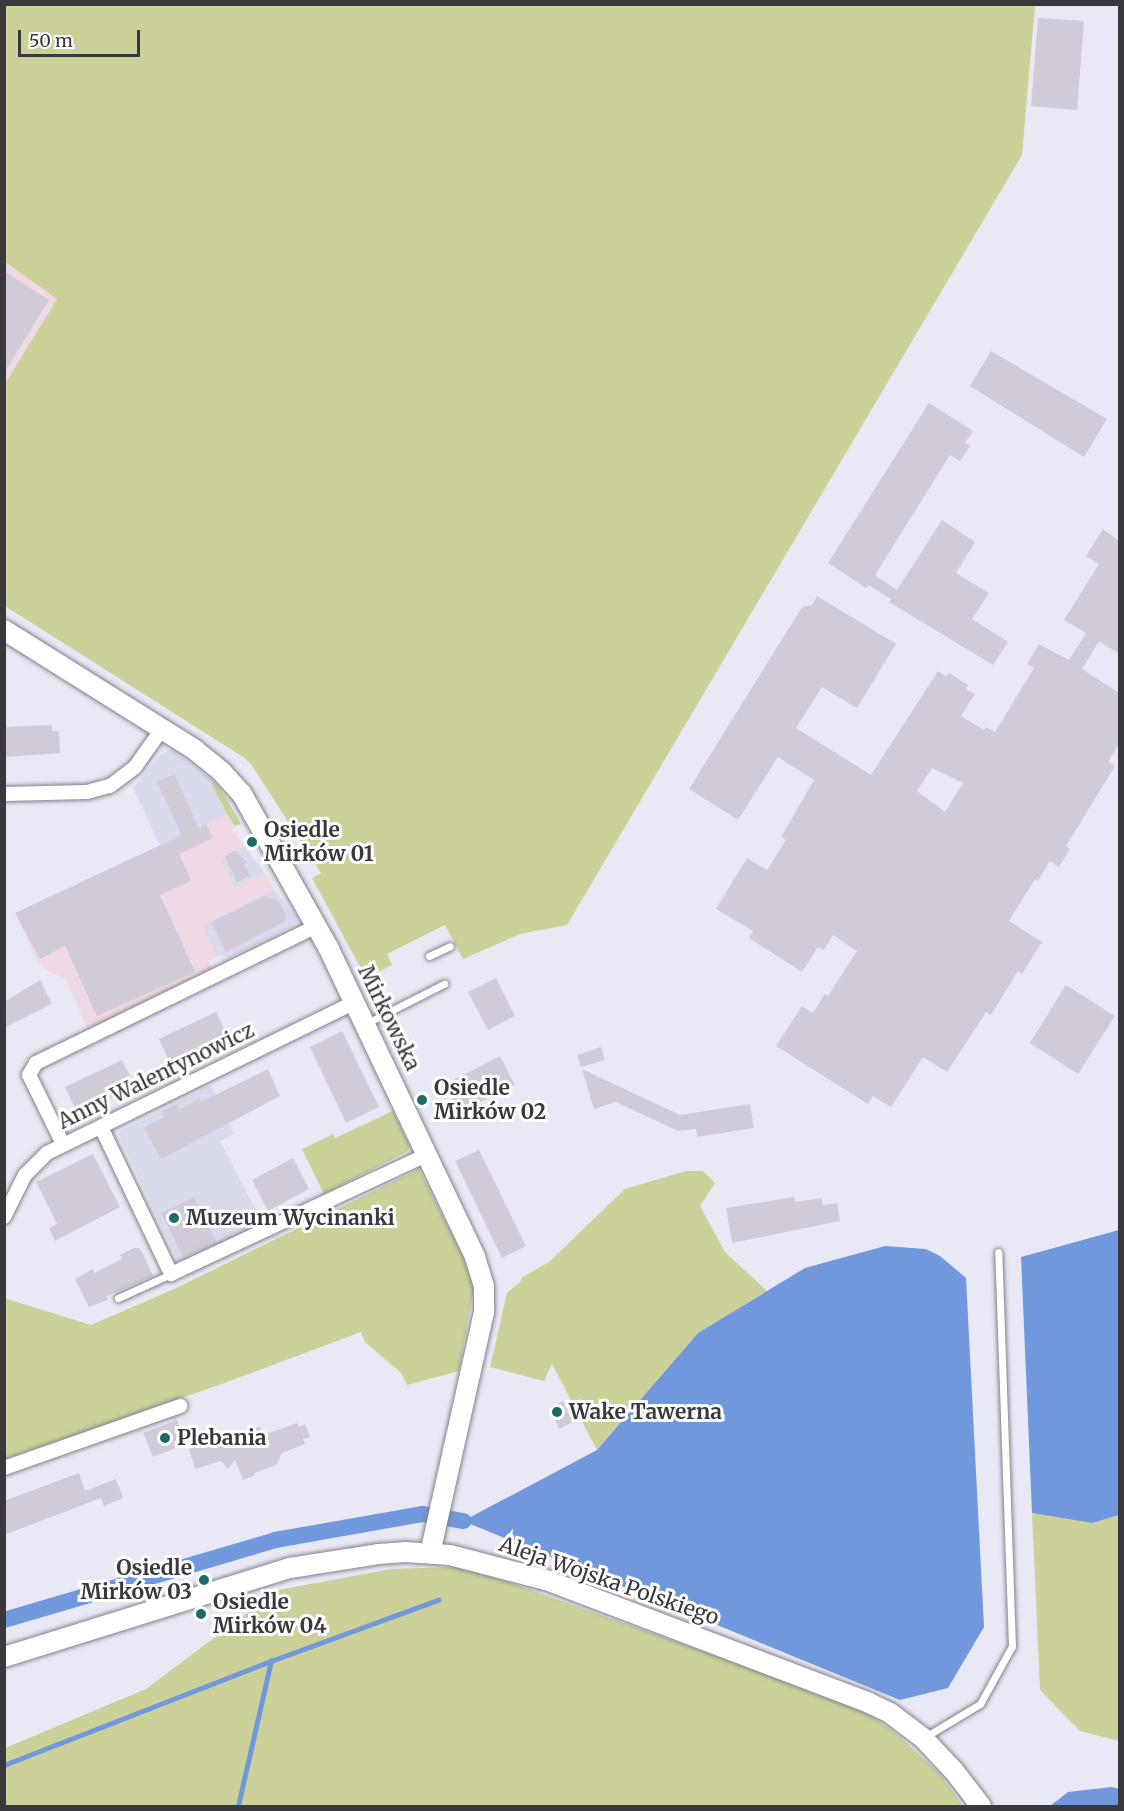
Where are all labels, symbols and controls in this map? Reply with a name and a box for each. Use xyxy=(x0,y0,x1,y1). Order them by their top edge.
scale bar xyxy=(21,18,142,56)
text: 50 m xyxy=(29,29,73,52)
place label: Osiedle Mirków 01 xyxy=(264,817,373,867)
marker: Osiedle Mirków 01 xyxy=(245,835,259,849)
street label: Mirkowska xyxy=(353,961,425,1075)
street label: Anny Walentynowicz xyxy=(54,1017,258,1135)
place label: Osiedle Mirków 02 xyxy=(434,1075,546,1125)
marker: Osiedle Mirków 02 xyxy=(415,1093,429,1107)
place label: Muzeum Wycinanki xyxy=(186,1205,395,1231)
marker: Muzeum Wycinanki xyxy=(167,1211,181,1225)
place label: Wake Tawerna xyxy=(569,1399,722,1425)
marker: Wake Tawerna xyxy=(550,1405,564,1419)
place label: Plebania xyxy=(177,1425,267,1451)
marker: Plebania xyxy=(158,1431,172,1445)
street label: Aleja Wojska Polskiego xyxy=(496,1532,722,1630)
place label: Osiedle Mirków 03 xyxy=(80,1555,192,1605)
marker: Osiedle Mirków 03 xyxy=(197,1573,211,1587)
place label: Osiedle Mirków 04 xyxy=(213,1589,327,1639)
marker: Osiedle Mirków 04 xyxy=(194,1607,208,1621)

